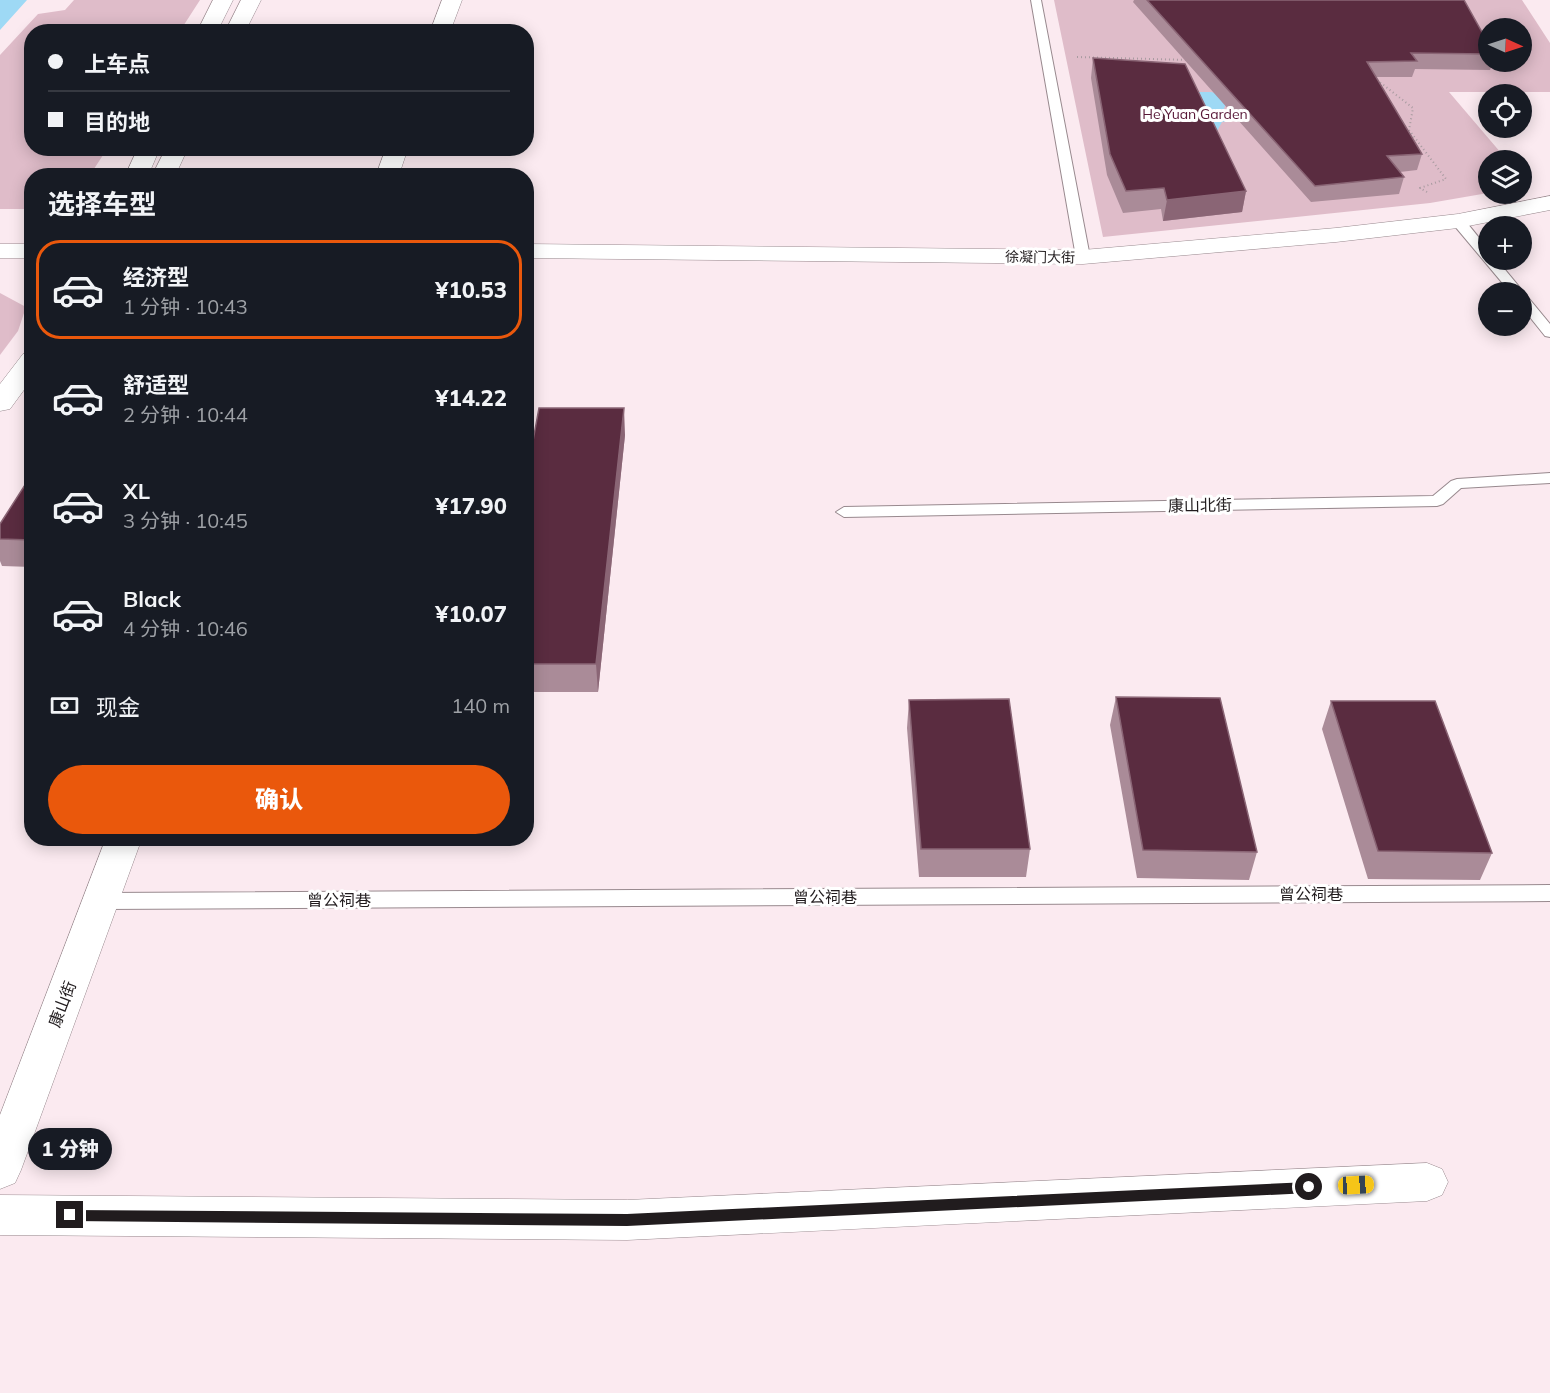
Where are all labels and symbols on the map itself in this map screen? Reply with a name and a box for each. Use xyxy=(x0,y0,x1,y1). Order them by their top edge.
north arrow xyxy=(1478,18,1532,72)
park label: He Yuan Garden xyxy=(1142,105,1248,123)
street label: 徐凝门大街 xyxy=(1005,247,1075,267)
street label: 康山北街 xyxy=(1168,494,1232,516)
street label: 曾公祠巷 xyxy=(1279,884,1343,904)
street label: 曾公祠巷 xyxy=(793,887,857,907)
street label: 曾公祠巷 xyxy=(307,890,371,910)
street label: 康山街 xyxy=(44,978,80,1030)
callout: 1 分钟 xyxy=(28,1128,112,1170)
route start xyxy=(1295,1173,1322,1200)
car xyxy=(1338,1175,1374,1195)
route end xyxy=(56,1201,83,1228)

